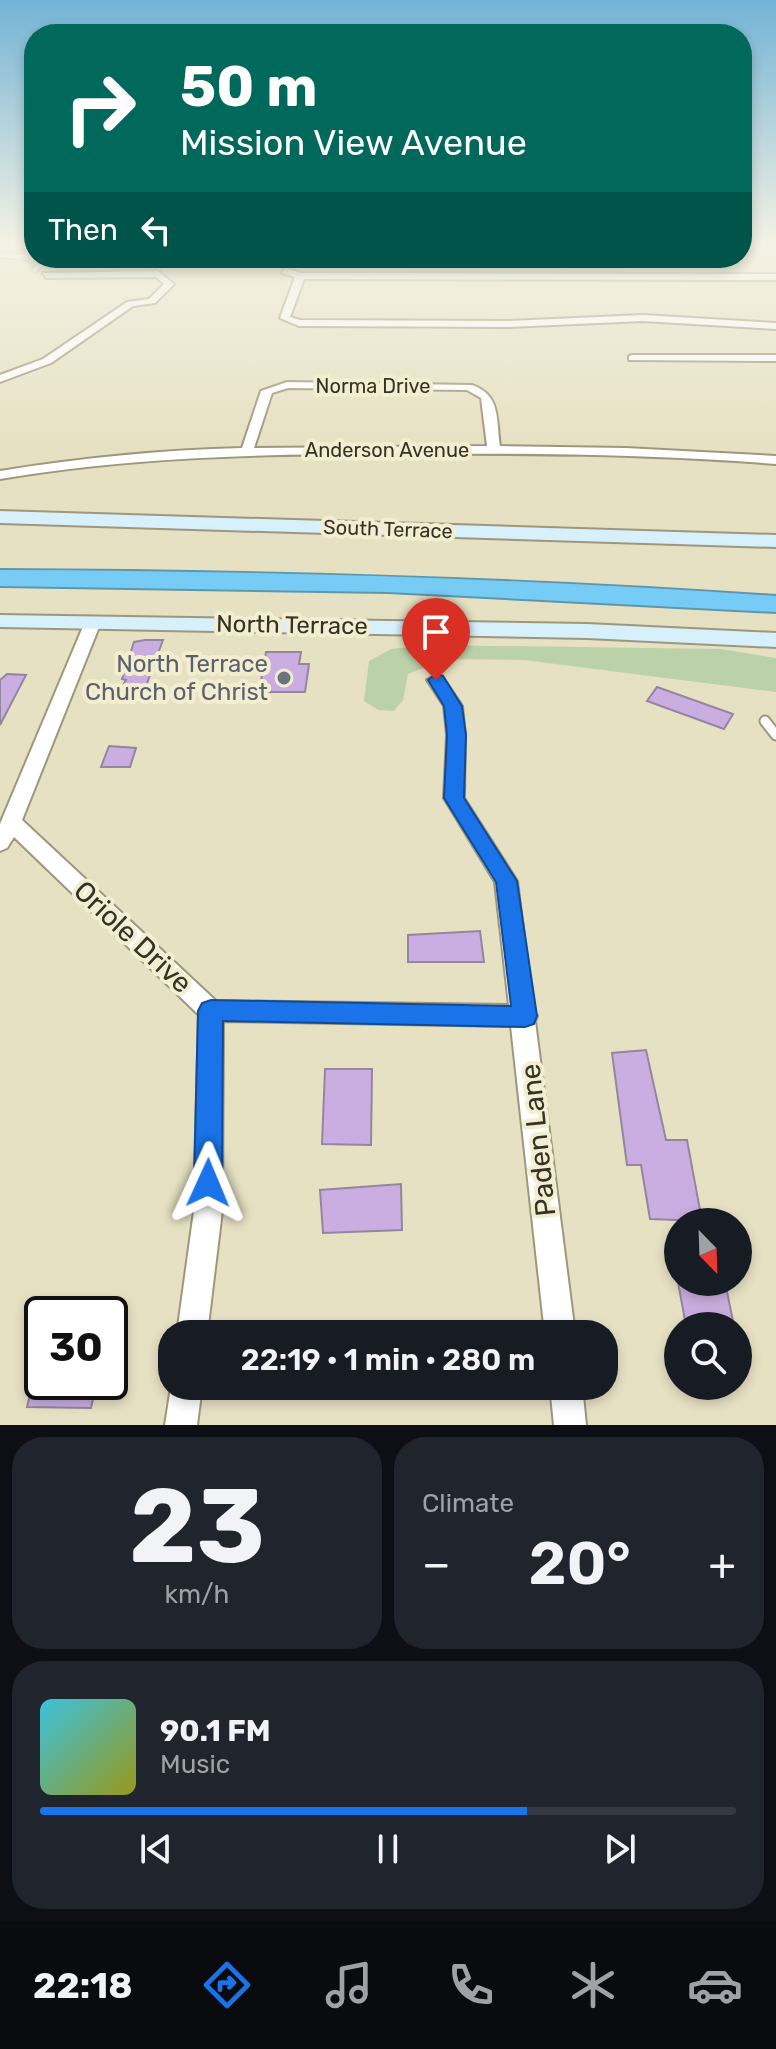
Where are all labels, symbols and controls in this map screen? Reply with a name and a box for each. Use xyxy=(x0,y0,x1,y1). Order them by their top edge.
text: 50 m xyxy=(180,54,317,120)
icon: right xyxy=(48,56,152,160)
text: Mission View Avenue xyxy=(180,121,527,164)
icon: left xyxy=(134,208,178,252)
text: Then xyxy=(48,212,118,248)
street label: Norma Drive xyxy=(316,374,430,398)
street label: Anderson Avenue xyxy=(305,438,469,462)
street label: South Terrace xyxy=(323,515,453,543)
pin xyxy=(402,598,470,680)
street label: North Terrace xyxy=(216,610,368,640)
icon: arrive xyxy=(414,610,458,654)
place label: North Terrace Church of Christ xyxy=(85,650,268,706)
marker: North Terrace Church of Christ xyxy=(275,669,293,687)
street label: Oriole Drive xyxy=(67,874,199,1000)
street label: Paden Lane xyxy=(514,1062,562,1218)
position arrow xyxy=(166,1141,250,1225)
north arrow xyxy=(664,1208,752,1296)
map controls xyxy=(664,1208,752,1400)
speed limit sign: 30 xyxy=(24,1296,128,1400)
button: search xyxy=(664,1312,752,1400)
text: 22:19 · 1 min · 280 m xyxy=(241,1342,535,1378)
text: 23 xyxy=(129,1465,265,1588)
text: Climate xyxy=(422,1488,514,1519)
text: 20° xyxy=(528,1528,631,1599)
text: − xyxy=(422,1538,451,1590)
text: + xyxy=(709,1538,736,1590)
text: km/h xyxy=(165,1579,229,1610)
text: 90.1 FM xyxy=(160,1713,271,1749)
text: Music xyxy=(160,1749,230,1780)
icon: previous xyxy=(134,1827,178,1871)
icon: pause xyxy=(366,1827,410,1871)
icon: next xyxy=(598,1827,642,1871)
icon: directions xyxy=(199,1957,255,2013)
icon: music xyxy=(321,1957,377,2013)
icon: phone xyxy=(443,1957,499,2013)
icon: climate xyxy=(565,1957,621,2013)
icon: car xyxy=(687,1957,743,2013)
text: 22:18 xyxy=(33,1964,133,2007)

